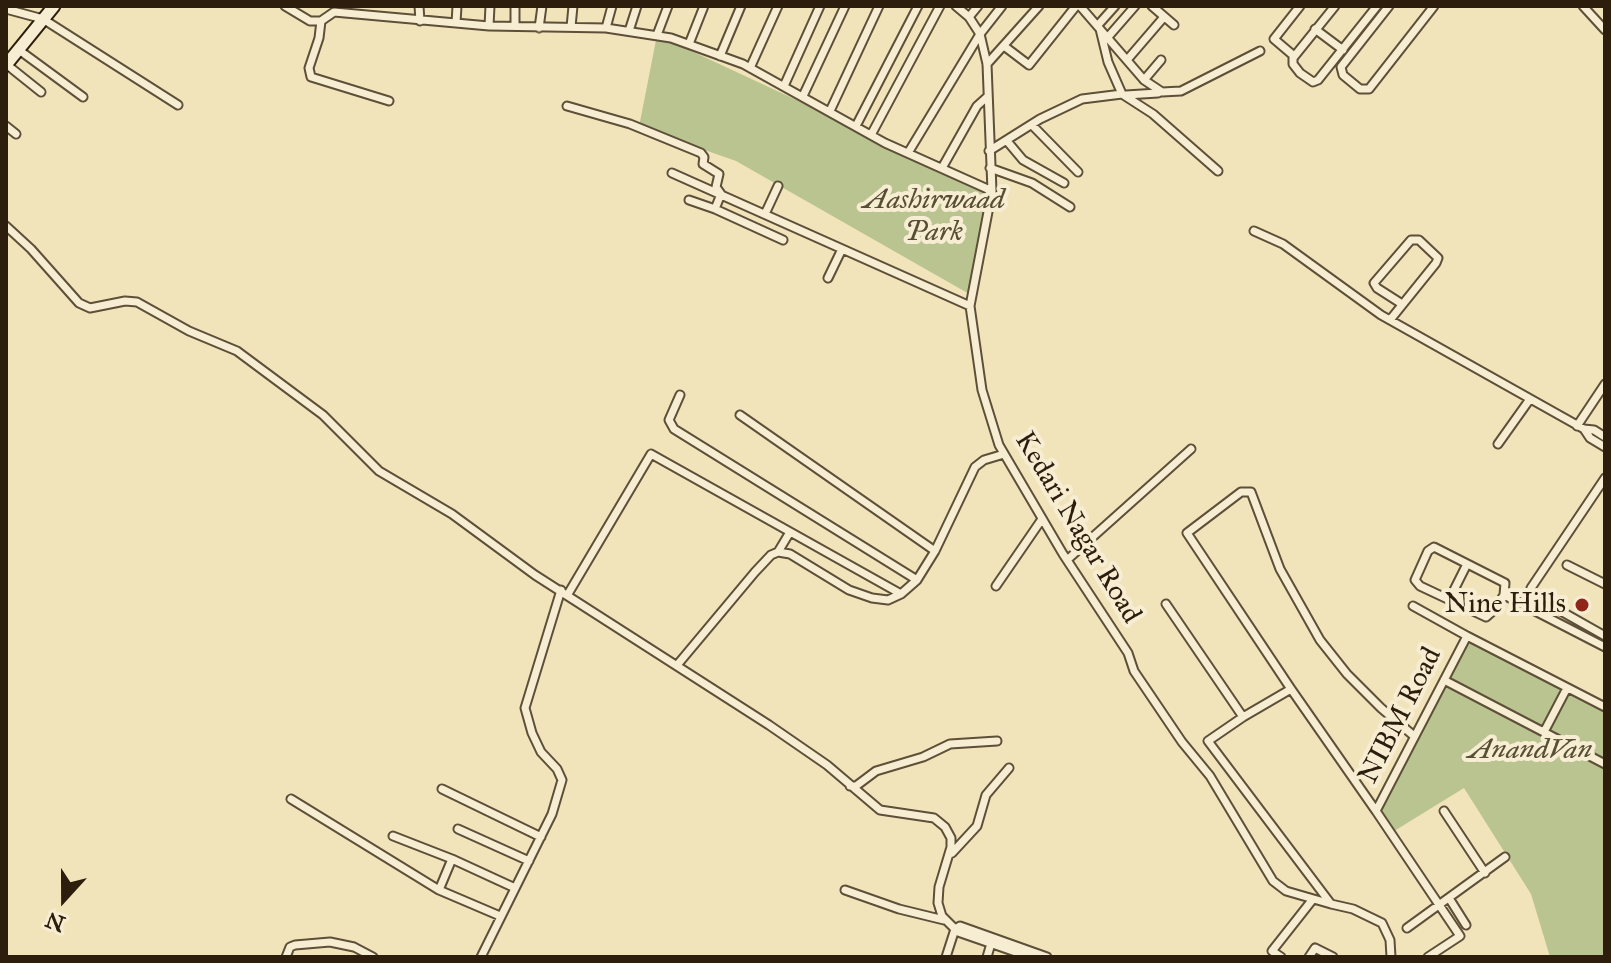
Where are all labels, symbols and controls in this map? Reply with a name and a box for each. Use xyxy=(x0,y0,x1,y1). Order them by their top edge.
park label: Aashirwaad Park xyxy=(863,184,1005,250)
street label: Kedari Nagar Road xyxy=(1007,426,1147,630)
place label: Nine Hills xyxy=(1445,588,1566,622)
marker: Nine Hills xyxy=(1573,596,1591,614)
street label: NIBM Road xyxy=(1352,642,1450,790)
park label: AnandVan xyxy=(1468,734,1592,768)
north arrow xyxy=(24,859,104,939)
text: N xyxy=(42,906,69,938)

